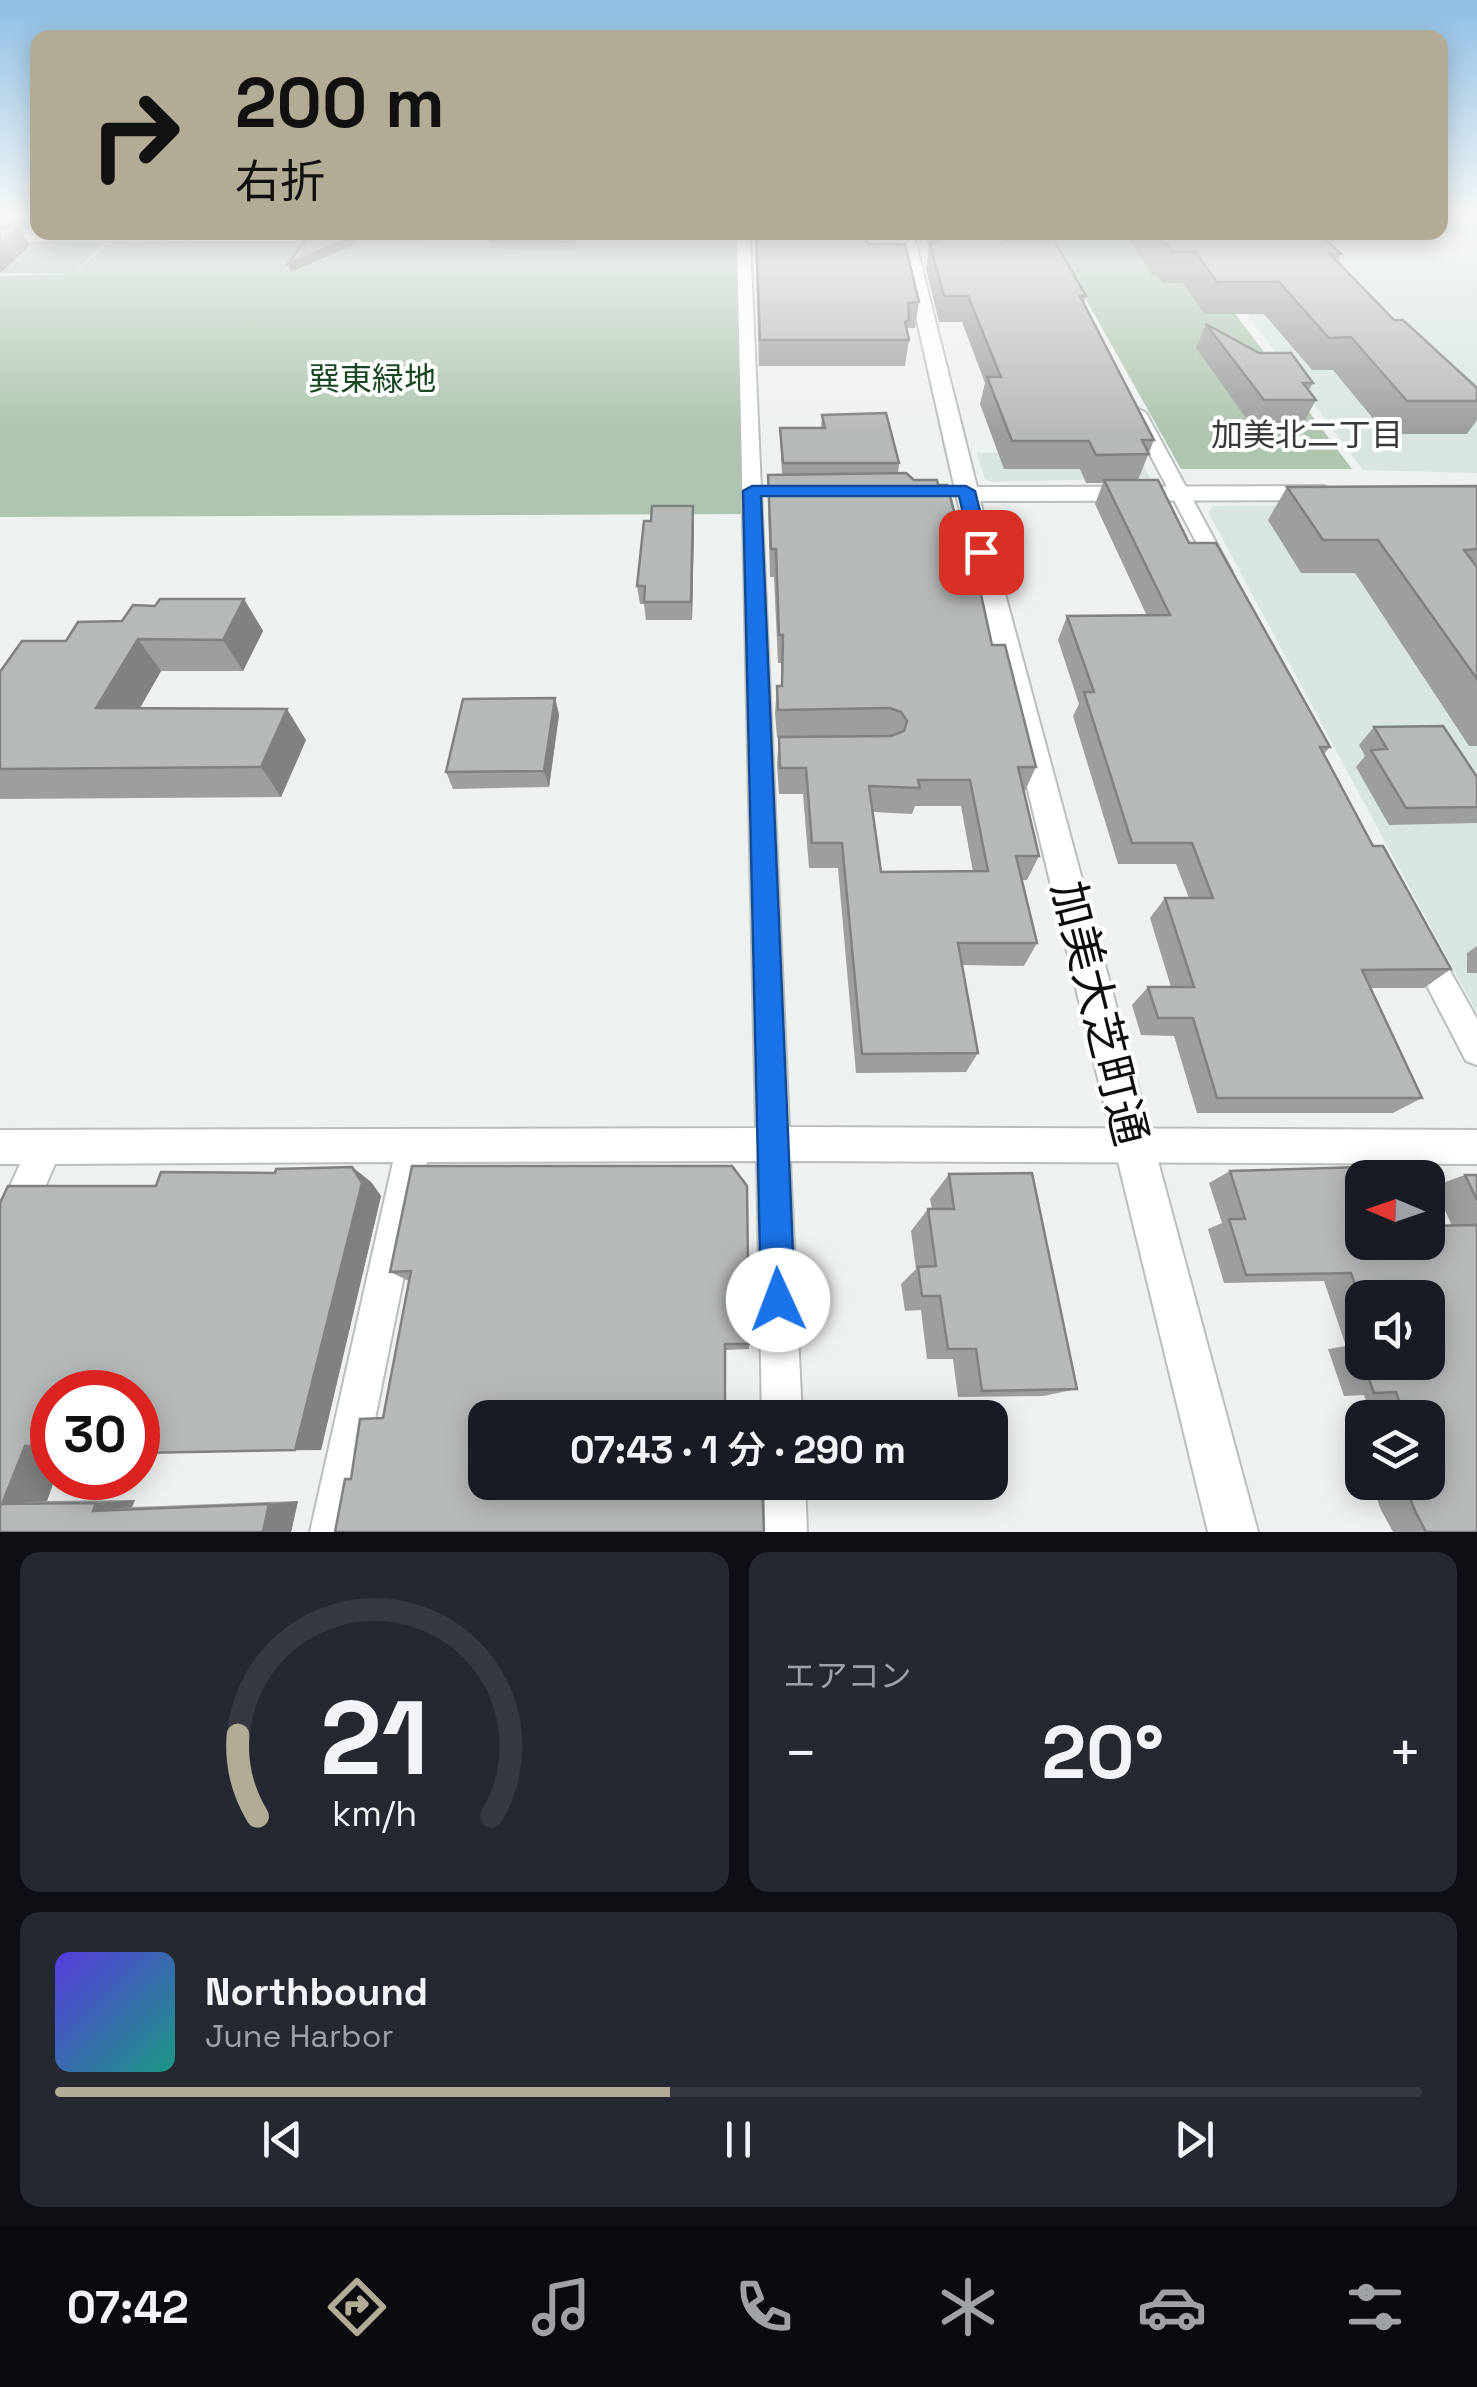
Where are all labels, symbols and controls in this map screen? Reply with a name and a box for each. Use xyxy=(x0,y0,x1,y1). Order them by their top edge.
text: 200 m xyxy=(235,58,445,147)
icon: right xyxy=(70,70,200,200)
text: 右折 xyxy=(235,153,325,210)
park label: 巽東緑地 xyxy=(308,359,436,399)
district label: 加美北二丁目 xyxy=(1211,415,1403,455)
pin xyxy=(939,510,1024,595)
icon: arrive xyxy=(954,525,1009,580)
street label: 加美大芝町通 xyxy=(1039,875,1160,1151)
north arrow xyxy=(1345,1160,1445,1260)
map controls xyxy=(1345,1160,1445,1500)
position arrow xyxy=(726,1248,830,1352)
button: sound xyxy=(1345,1280,1445,1380)
speed limit sign: 30 xyxy=(30,1370,160,1500)
button: layers xyxy=(1345,1400,1445,1500)
text: 07:43 · 1 分 · 290 m xyxy=(570,1426,906,1474)
text: エアコン xyxy=(784,1656,912,1696)
text: 21 xyxy=(320,1672,429,1804)
text: 20° xyxy=(1041,1704,1164,1800)
text: − xyxy=(784,1718,818,1788)
text: + xyxy=(1388,1718,1422,1788)
text: km/h xyxy=(332,1791,417,1836)
text: Northbound xyxy=(205,1968,428,2016)
text: June Harbor xyxy=(205,2016,393,2056)
icon: previous xyxy=(255,2112,310,2167)
icon: pause xyxy=(711,2112,766,2167)
icon: next xyxy=(1167,2112,1222,2167)
icon: directions xyxy=(322,2272,392,2342)
icon: music xyxy=(526,2272,596,2342)
icon: phone xyxy=(729,2272,799,2342)
icon: climate xyxy=(933,2272,1003,2342)
icon: car xyxy=(1137,2272,1207,2342)
icon: filters xyxy=(1340,2272,1410,2342)
text: 07:42 xyxy=(67,2279,189,2336)

